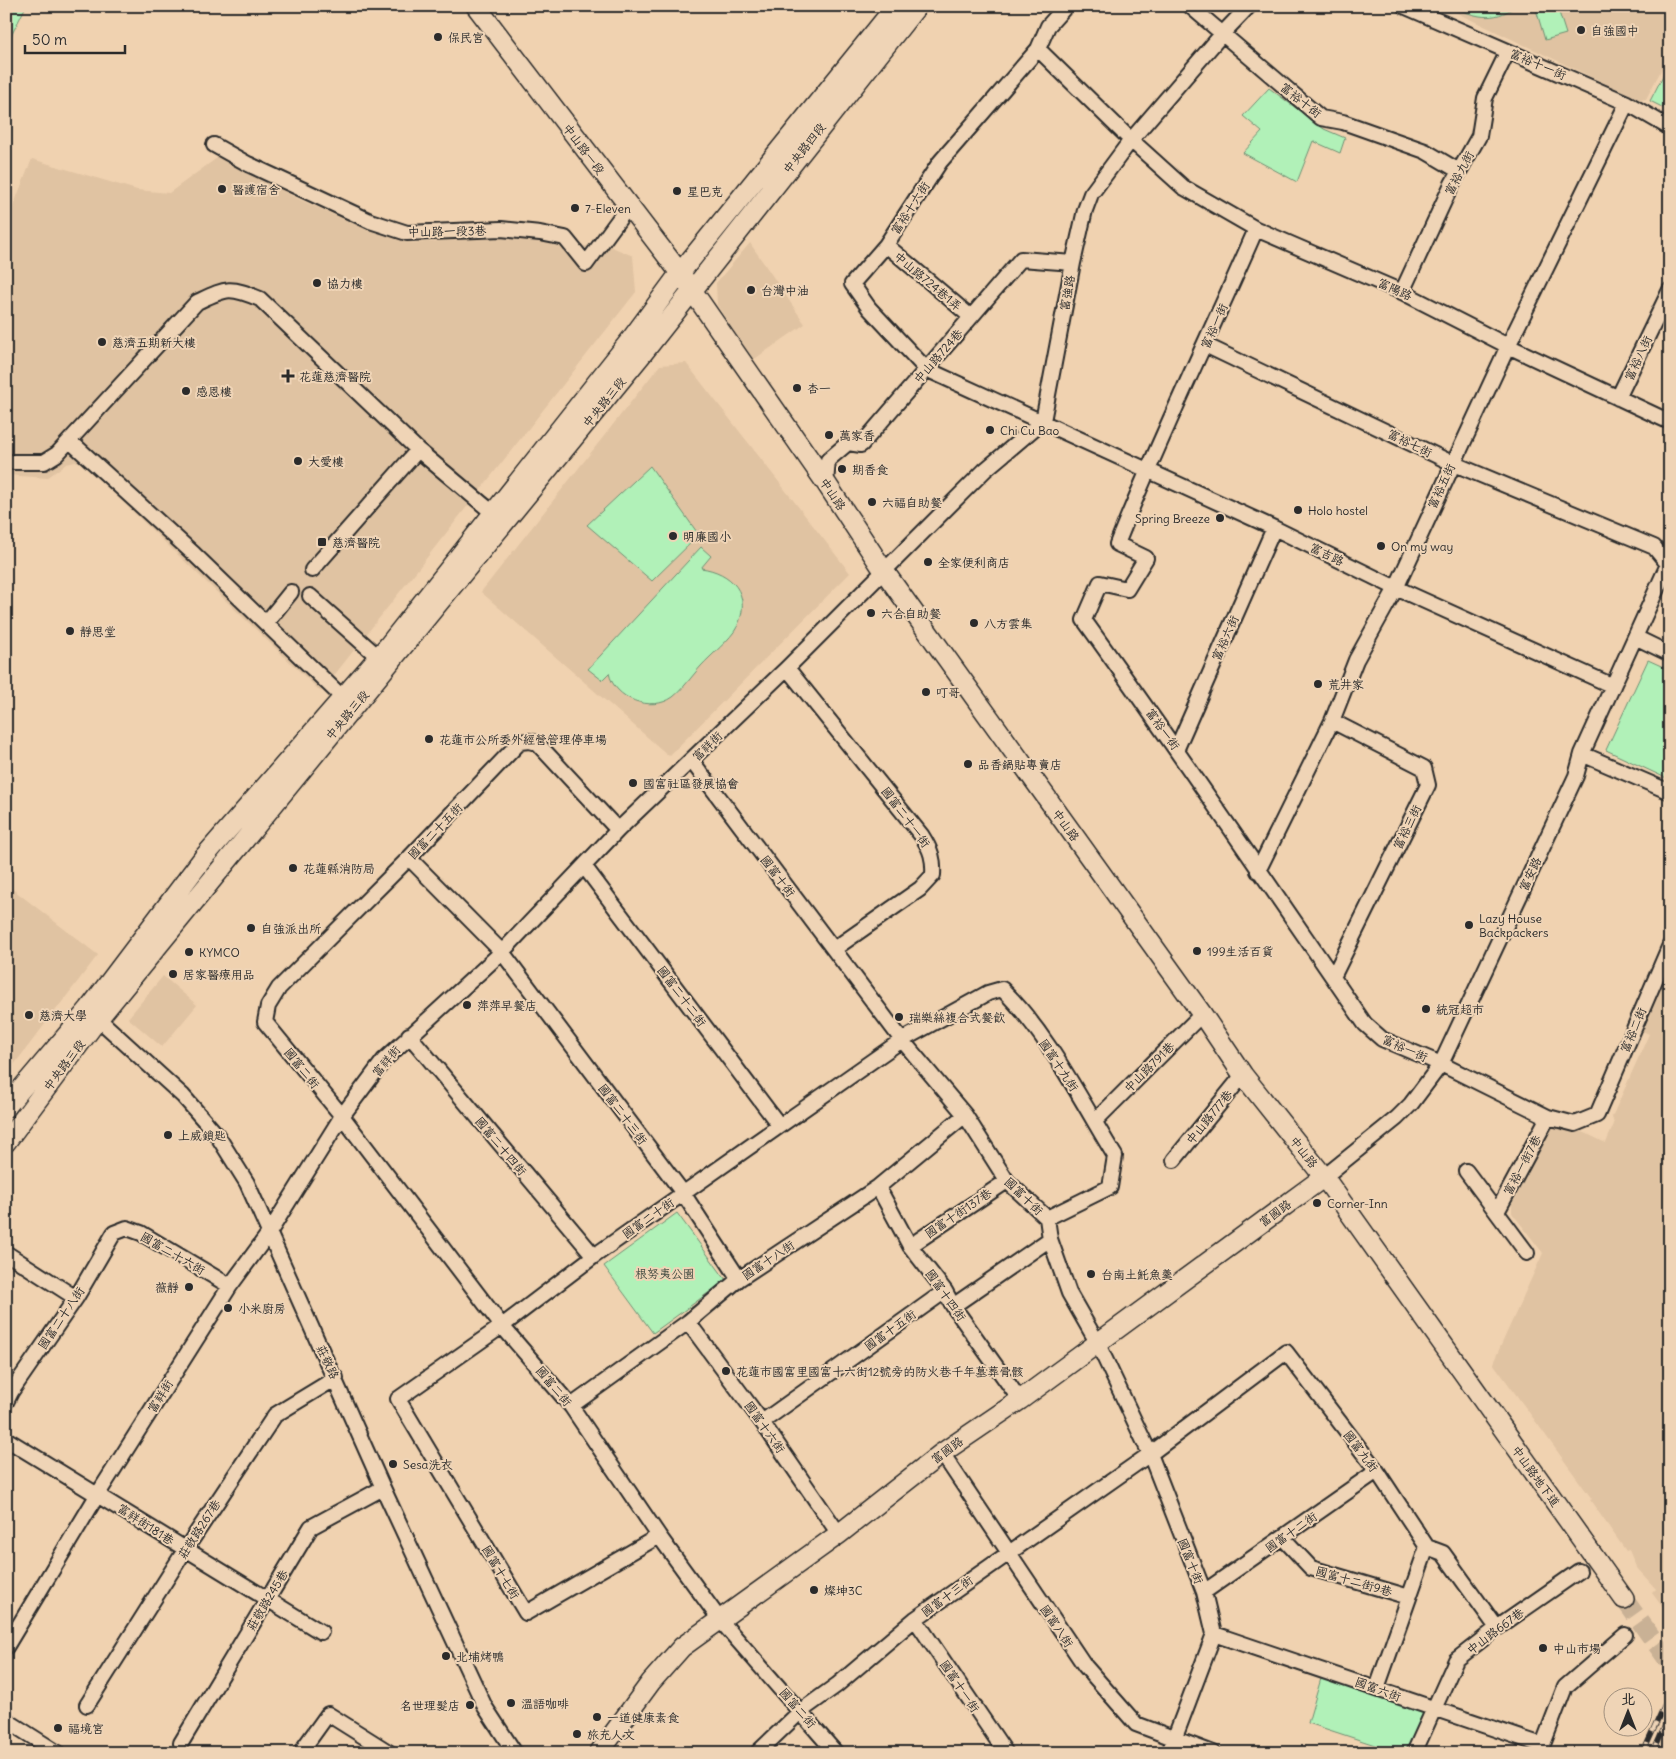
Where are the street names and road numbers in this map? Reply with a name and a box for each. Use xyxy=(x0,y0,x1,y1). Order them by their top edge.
street label: 富裕十一街 xyxy=(1507,45,1569,83)
street label: 富裕十街 xyxy=(1277,79,1325,121)
street label: 中央路四段 xyxy=(780,120,828,176)
street label: 中山路一段 xyxy=(560,121,608,177)
street label: 富裕九街 xyxy=(1441,148,1477,198)
street label: 富裕十六街 xyxy=(887,179,933,237)
street label: 中山路一段3巷 xyxy=(407,223,487,239)
street label: 中山路724巷1弄 xyxy=(891,248,965,314)
street label: 富強路 xyxy=(1056,274,1078,312)
street label: 富陽路 xyxy=(1375,275,1415,303)
street label: 富裕一街 xyxy=(1197,301,1231,351)
street label: 中山路724巷 xyxy=(910,326,966,386)
street label: 富裕八街 xyxy=(1621,333,1655,383)
street label: 中央路三段 xyxy=(579,374,629,430)
street label: 富裕七街 xyxy=(1385,426,1435,460)
street label: 富裕五街 xyxy=(1424,461,1458,511)
street label: 中山路 xyxy=(817,475,849,513)
street label: 富吉路 xyxy=(1308,539,1346,569)
street label: 富裕六街 xyxy=(1208,613,1242,663)
street label: 中央路三段 xyxy=(322,687,372,743)
street label: 富裕一街 xyxy=(1143,705,1183,753)
street label: 富祥街 xyxy=(689,728,725,764)
street label: 國富二十一街 xyxy=(878,784,934,850)
street label: 國富二十五街 xyxy=(405,800,465,862)
street label: 富裕三街 xyxy=(1390,802,1424,852)
street label: 中山路 xyxy=(1049,806,1083,844)
street label: 國富十街 xyxy=(758,852,798,900)
street label: 富安路 xyxy=(1516,855,1544,893)
street label: 國富二十二街 xyxy=(654,963,710,1029)
street label: 富裕二街 xyxy=(1617,1005,1649,1055)
street label: 富裕一街 xyxy=(1380,1031,1430,1065)
street label: 國富十九街 xyxy=(1036,1036,1082,1094)
street label: 中央路三段 xyxy=(40,1037,88,1093)
street label: 中山路791巷 xyxy=(1121,1039,1177,1095)
street label: 富祥街 xyxy=(369,1042,403,1080)
street label: 國富二街 xyxy=(281,1045,323,1091)
street label: 國富二十三街 xyxy=(595,1081,651,1147)
street label: 中山路777巷 xyxy=(1183,1087,1235,1147)
street label: 國富二十四街 xyxy=(472,1114,530,1178)
street label: 富裕一街7巷 xyxy=(1500,1132,1544,1198)
street label: 中山路 xyxy=(1287,1133,1321,1171)
street label: 國富十街 xyxy=(1002,1174,1046,1218)
street label: 國富十街137巷 xyxy=(922,1185,994,1241)
street label: 國富二十街 xyxy=(619,1195,677,1241)
street label: 富國路 xyxy=(1256,1196,1294,1230)
street label: 國富二十六街 xyxy=(138,1229,208,1277)
street label: 國富十八街 xyxy=(739,1237,797,1283)
street label: 國富十四街 xyxy=(923,1266,969,1324)
street label: 國富二十八街 xyxy=(35,1284,87,1352)
street label: 國富十五街 xyxy=(861,1306,919,1354)
street label: 莊敬路 xyxy=(314,1343,342,1381)
street label: 國富二街 xyxy=(533,1363,575,1409)
street label: 富祥街 xyxy=(144,1377,176,1415)
street label: 國富十六街 xyxy=(742,1398,788,1456)
street label: 國富九街 xyxy=(1341,1427,1381,1475)
street label: 富國路 xyxy=(928,1433,966,1467)
street label: 中山路地下道 xyxy=(1509,1442,1563,1510)
street label: 莊敬路267巷 xyxy=(174,1497,224,1561)
street label: 富祥街181巷 xyxy=(115,1500,177,1548)
street label: 國富十二街 xyxy=(1262,1509,1320,1555)
street label: 國富十街 xyxy=(1175,1536,1207,1586)
street label: 國富十七街 xyxy=(479,1542,523,1602)
street label: 國富十二街9巷 xyxy=(1314,1563,1394,1599)
street label: 莊敬路245巷 xyxy=(243,1567,291,1633)
street label: 國富十三街 xyxy=(918,1572,976,1620)
street label: 國富八街 xyxy=(1037,1602,1077,1650)
street label: 中山路667巷 xyxy=(1463,1605,1527,1657)
street label: 國富十一街 xyxy=(937,1657,983,1715)
street label: 國富六街 xyxy=(1353,1674,1403,1704)
street label: 國富二街 xyxy=(777,1685,819,1731)

